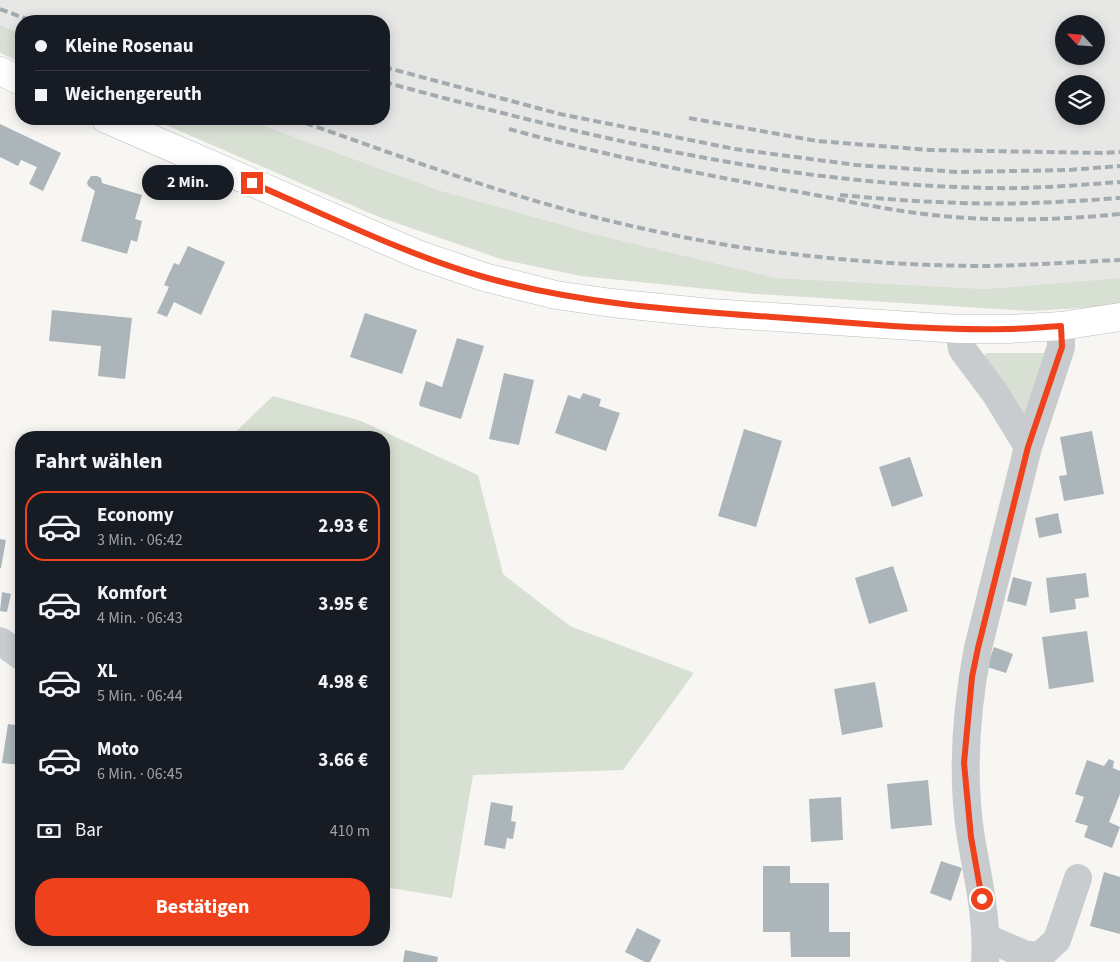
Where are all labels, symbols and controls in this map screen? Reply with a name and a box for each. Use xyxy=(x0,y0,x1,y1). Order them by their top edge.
north arrow xyxy=(1055,15,1105,65)
map controls xyxy=(1055,15,1105,125)
text: Kleine Rosenau xyxy=(65,33,194,60)
button: layers xyxy=(1055,75,1105,125)
text: Weichengereuth xyxy=(65,81,202,108)
callout: 2 Min. xyxy=(142,166,234,200)
text: 2 Min. xyxy=(167,171,209,193)
route end xyxy=(241,172,263,194)
text: Fahrt wählen xyxy=(35,445,163,477)
text: Economy xyxy=(97,502,174,529)
icon: car xyxy=(37,504,82,549)
text: 2.93 € xyxy=(318,513,368,540)
text: 3 Min. · 06:42 xyxy=(97,529,183,551)
text: Komfort xyxy=(97,580,167,607)
icon: car xyxy=(37,582,82,627)
text: 3.95 € xyxy=(318,591,368,618)
text: 4 Min. · 06:43 xyxy=(97,607,183,629)
text: XL xyxy=(97,658,118,685)
icon: car xyxy=(37,660,82,705)
text: 4.98 € xyxy=(318,669,368,696)
text: 5 Min. · 06:44 xyxy=(97,685,183,707)
text: Moto xyxy=(97,736,139,763)
icon: car xyxy=(37,738,82,783)
text: 3.66 € xyxy=(318,747,368,774)
text: 6 Min. · 06:45 xyxy=(97,763,183,785)
icon: cash xyxy=(35,817,63,845)
text: Bar xyxy=(75,817,102,844)
text: 410 m xyxy=(330,820,370,842)
button: Bestätigen xyxy=(35,878,370,936)
route start xyxy=(971,888,993,910)

